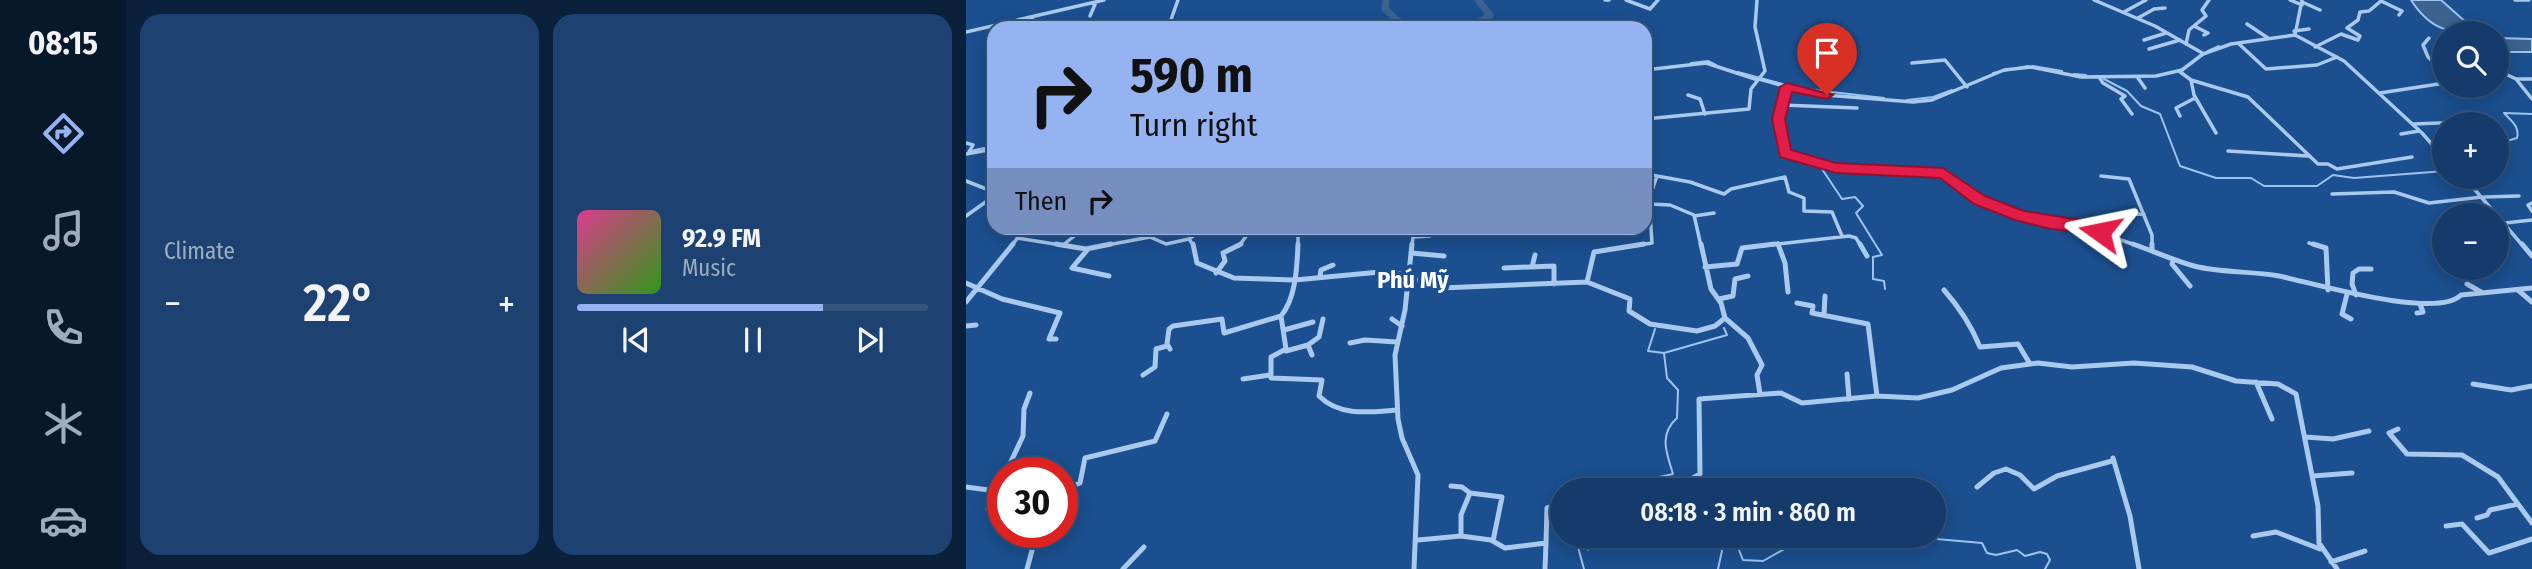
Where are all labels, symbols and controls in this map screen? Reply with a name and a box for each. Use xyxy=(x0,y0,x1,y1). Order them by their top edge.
map controls xyxy=(2432,21,2509,280)
button: search xyxy=(2432,21,2509,98)
pin xyxy=(1797,23,1857,95)
text: 08:15 xyxy=(28,24,98,62)
icon: arrive xyxy=(1808,34,1846,72)
text: 590 m xyxy=(1130,46,1253,105)
icon: right xyxy=(1015,49,1106,140)
text: Turn right xyxy=(1130,106,1257,144)
icon: directions xyxy=(39,109,88,158)
button: + xyxy=(2432,112,2509,189)
icon: right xyxy=(1081,182,1119,220)
text: Then xyxy=(1015,186,1067,217)
position arrow xyxy=(2063,195,2137,269)
button: − xyxy=(2432,203,2509,280)
icon: music xyxy=(39,206,88,255)
text: 92.9 FM xyxy=(682,223,761,254)
text: Climate xyxy=(164,237,235,265)
text: Music xyxy=(682,254,736,282)
district label: Phú Mỹ xyxy=(1377,266,1449,294)
text: 22° xyxy=(303,272,375,335)
text: − xyxy=(164,281,181,327)
text: + xyxy=(498,281,515,327)
icon: phone xyxy=(39,303,88,352)
icon: previous xyxy=(617,321,655,359)
icon: pause xyxy=(734,321,772,359)
icon: next xyxy=(851,321,889,359)
icon: climate xyxy=(39,399,88,448)
speed limit sign: 30 xyxy=(987,457,1078,548)
icon: car xyxy=(39,496,88,545)
text: 08:18 · 3 min · 860 m xyxy=(1640,497,1856,528)

